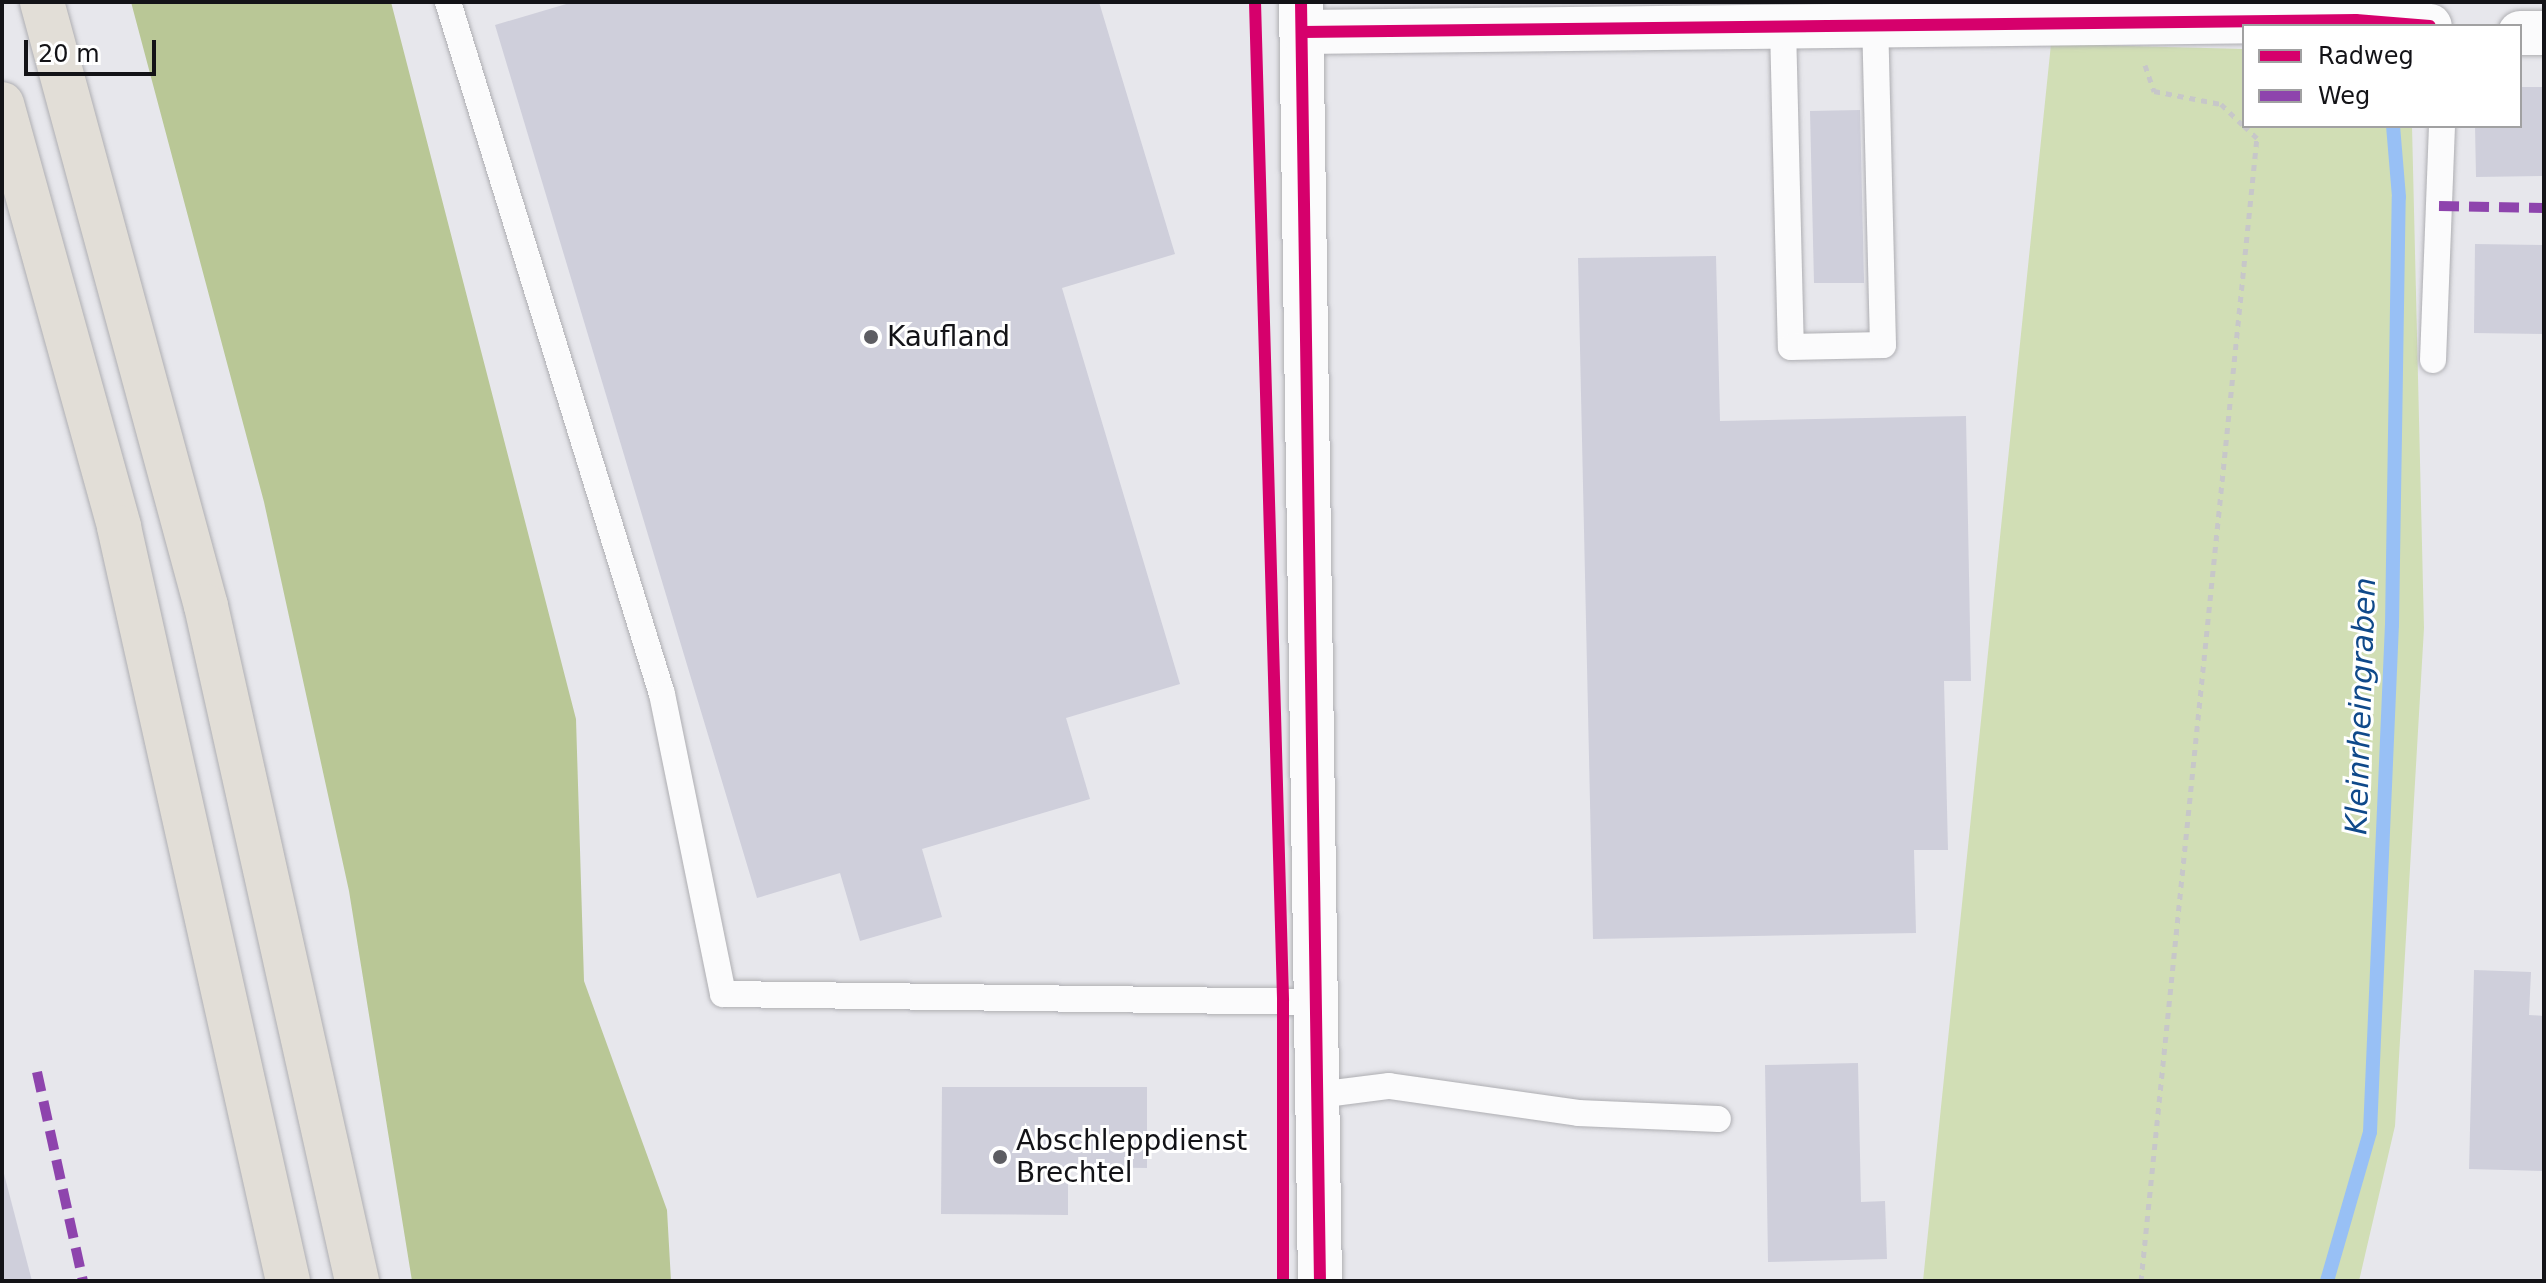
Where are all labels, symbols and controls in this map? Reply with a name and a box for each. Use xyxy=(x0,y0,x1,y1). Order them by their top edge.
scale bar xyxy=(28,24,160,74)
legend xyxy=(2242,24,2522,128)
text: 20 m xyxy=(38,40,100,68)
text: Radweg xyxy=(2318,42,2414,70)
text: Weg xyxy=(2318,82,2370,110)
place label: Kaufland xyxy=(887,320,1010,354)
marker: Kaufland xyxy=(862,328,880,346)
water label: Kleinrheingraben xyxy=(2339,577,2383,835)
place label: Abschleppdienst Brechtel xyxy=(1016,1124,1247,1190)
marker: Abschleppdienst Brechtel xyxy=(991,1148,1009,1166)

